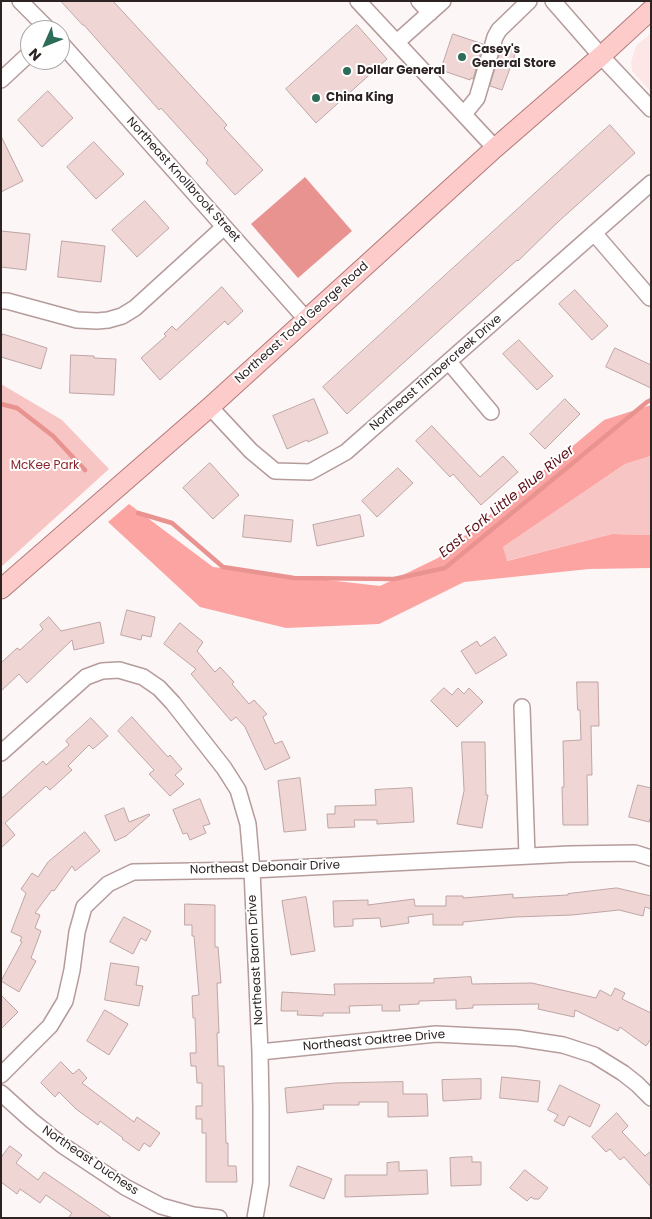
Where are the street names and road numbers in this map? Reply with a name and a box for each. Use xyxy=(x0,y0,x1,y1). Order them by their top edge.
street label: Northeast Knollbrook Street xyxy=(123,115,243,245)
street label: Northeast Todd George Road xyxy=(232,259,372,387)
street label: Northeast Timbercreek Drive xyxy=(367,312,505,434)
street label: Northeast Debonair Drive xyxy=(190,858,340,878)
street label: Northeast Baron Drive xyxy=(245,894,267,1026)
street label: Northeast Oaktree Drive xyxy=(302,1028,446,1054)
street label: Northeast Duchess xyxy=(39,1123,141,1199)

